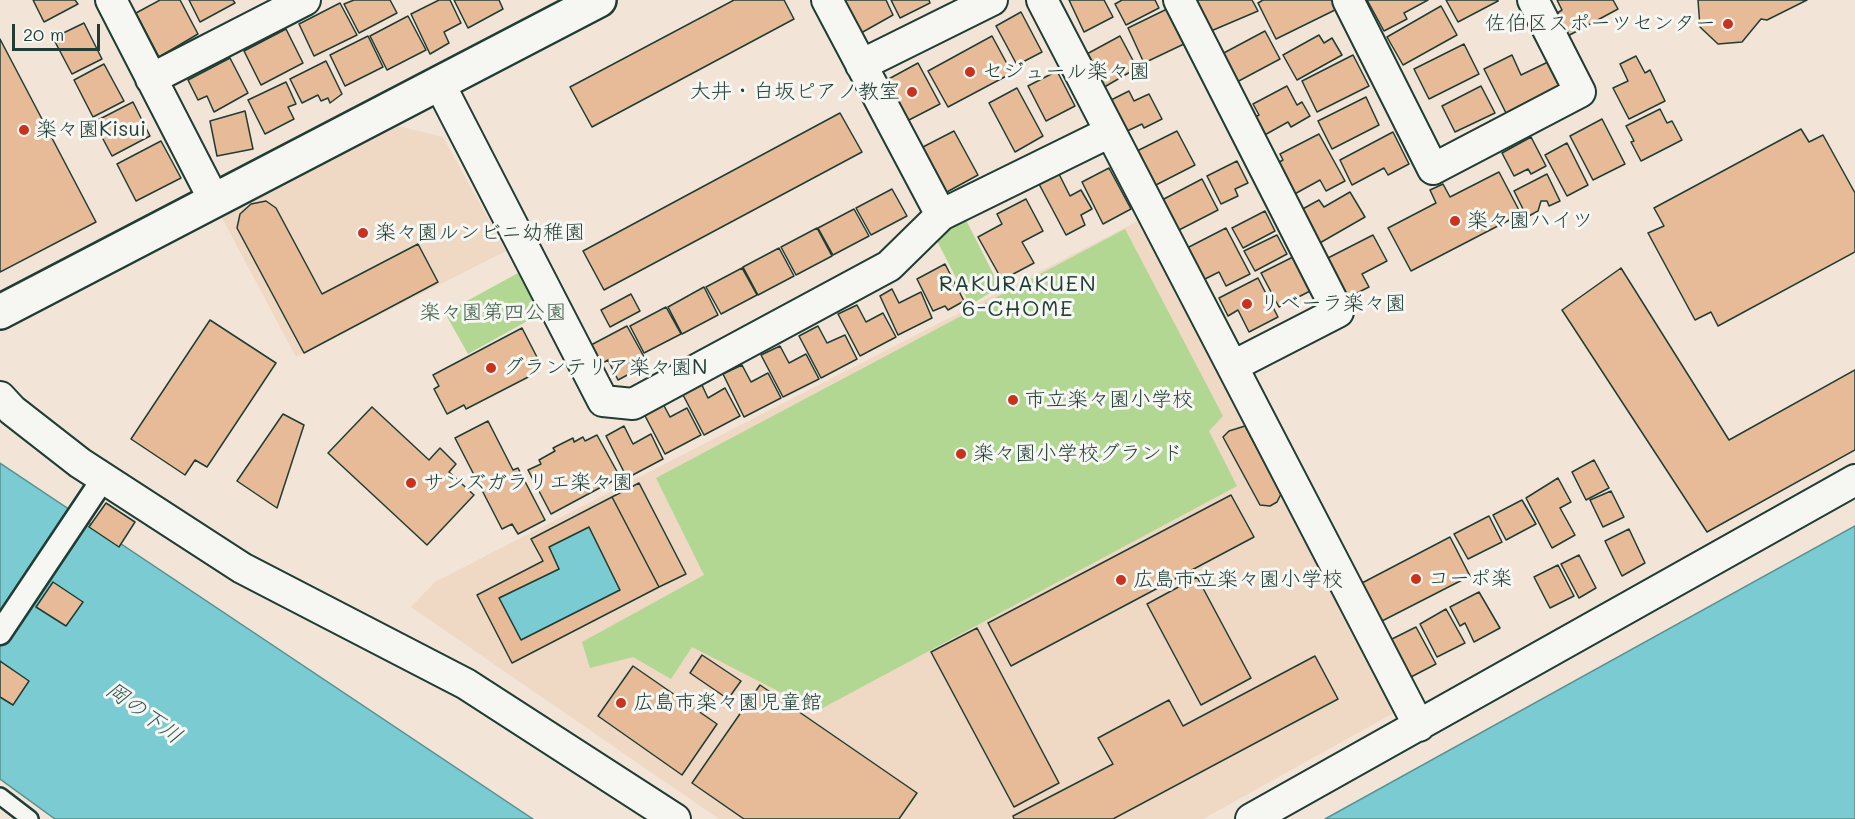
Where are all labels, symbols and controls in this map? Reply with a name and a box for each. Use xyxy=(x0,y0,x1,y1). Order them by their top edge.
place label: 佐伯区スポーツセンター xyxy=(1485,11,1716,37)
scale bar xyxy=(15,12,104,50)
marker: 佐伯区スポーツセンター xyxy=(1721,17,1735,31)
text: 20 m xyxy=(23,22,64,46)
place label: セジュール楽々園 xyxy=(982,59,1150,85)
marker: セジュール楽々園 xyxy=(963,65,977,79)
place label: 大井・白坂ピアノ教室 xyxy=(690,79,900,105)
marker: 大井・白坂ピアノ教室 xyxy=(905,85,919,99)
place label: 楽々園Kisui xyxy=(36,117,146,143)
marker: 楽々園Kisui xyxy=(17,123,31,137)
place label: 楽々園ハイツ xyxy=(1467,208,1593,234)
marker: 楽々園ハイツ xyxy=(1448,214,1462,228)
place label: 楽々園ルンビニ幼稚園 xyxy=(375,220,585,246)
marker: 楽々園ルンビニ幼稚園 xyxy=(356,226,370,240)
district label: RAKURAKUEN 6-CHOME xyxy=(939,271,1097,322)
place label: リベーラ楽々園 xyxy=(1259,291,1406,317)
marker: リベーラ楽々園 xyxy=(1240,297,1254,311)
park label: 楽々園第四公園 xyxy=(420,300,566,326)
place label: グランテリア楽々園N xyxy=(503,355,707,381)
marker: グランテリア楽々園N xyxy=(484,361,498,375)
place label: 市立楽々園小学校 xyxy=(1025,387,1193,413)
marker: 市立楽々園小学校 xyxy=(1006,393,1020,407)
place label: 楽々園小学校グランド xyxy=(973,441,1183,467)
marker: 楽々園小学校グランド xyxy=(954,447,968,461)
place label: サンズガラリエ楽々園 xyxy=(423,470,633,496)
marker: サンズガラリエ楽々園 xyxy=(404,476,418,490)
place label: コーポ楽 xyxy=(1428,566,1512,592)
place label: 広島市立楽々園小学校 xyxy=(1133,567,1343,593)
marker: コーポ楽 xyxy=(1409,572,1423,586)
marker: 広島市立楽々園小学校 xyxy=(1114,573,1128,587)
water label: 岡の下川 xyxy=(101,676,187,750)
place label: 広島市楽々園児童館 xyxy=(633,690,822,716)
marker: 広島市楽々園児童館 xyxy=(614,696,628,710)

